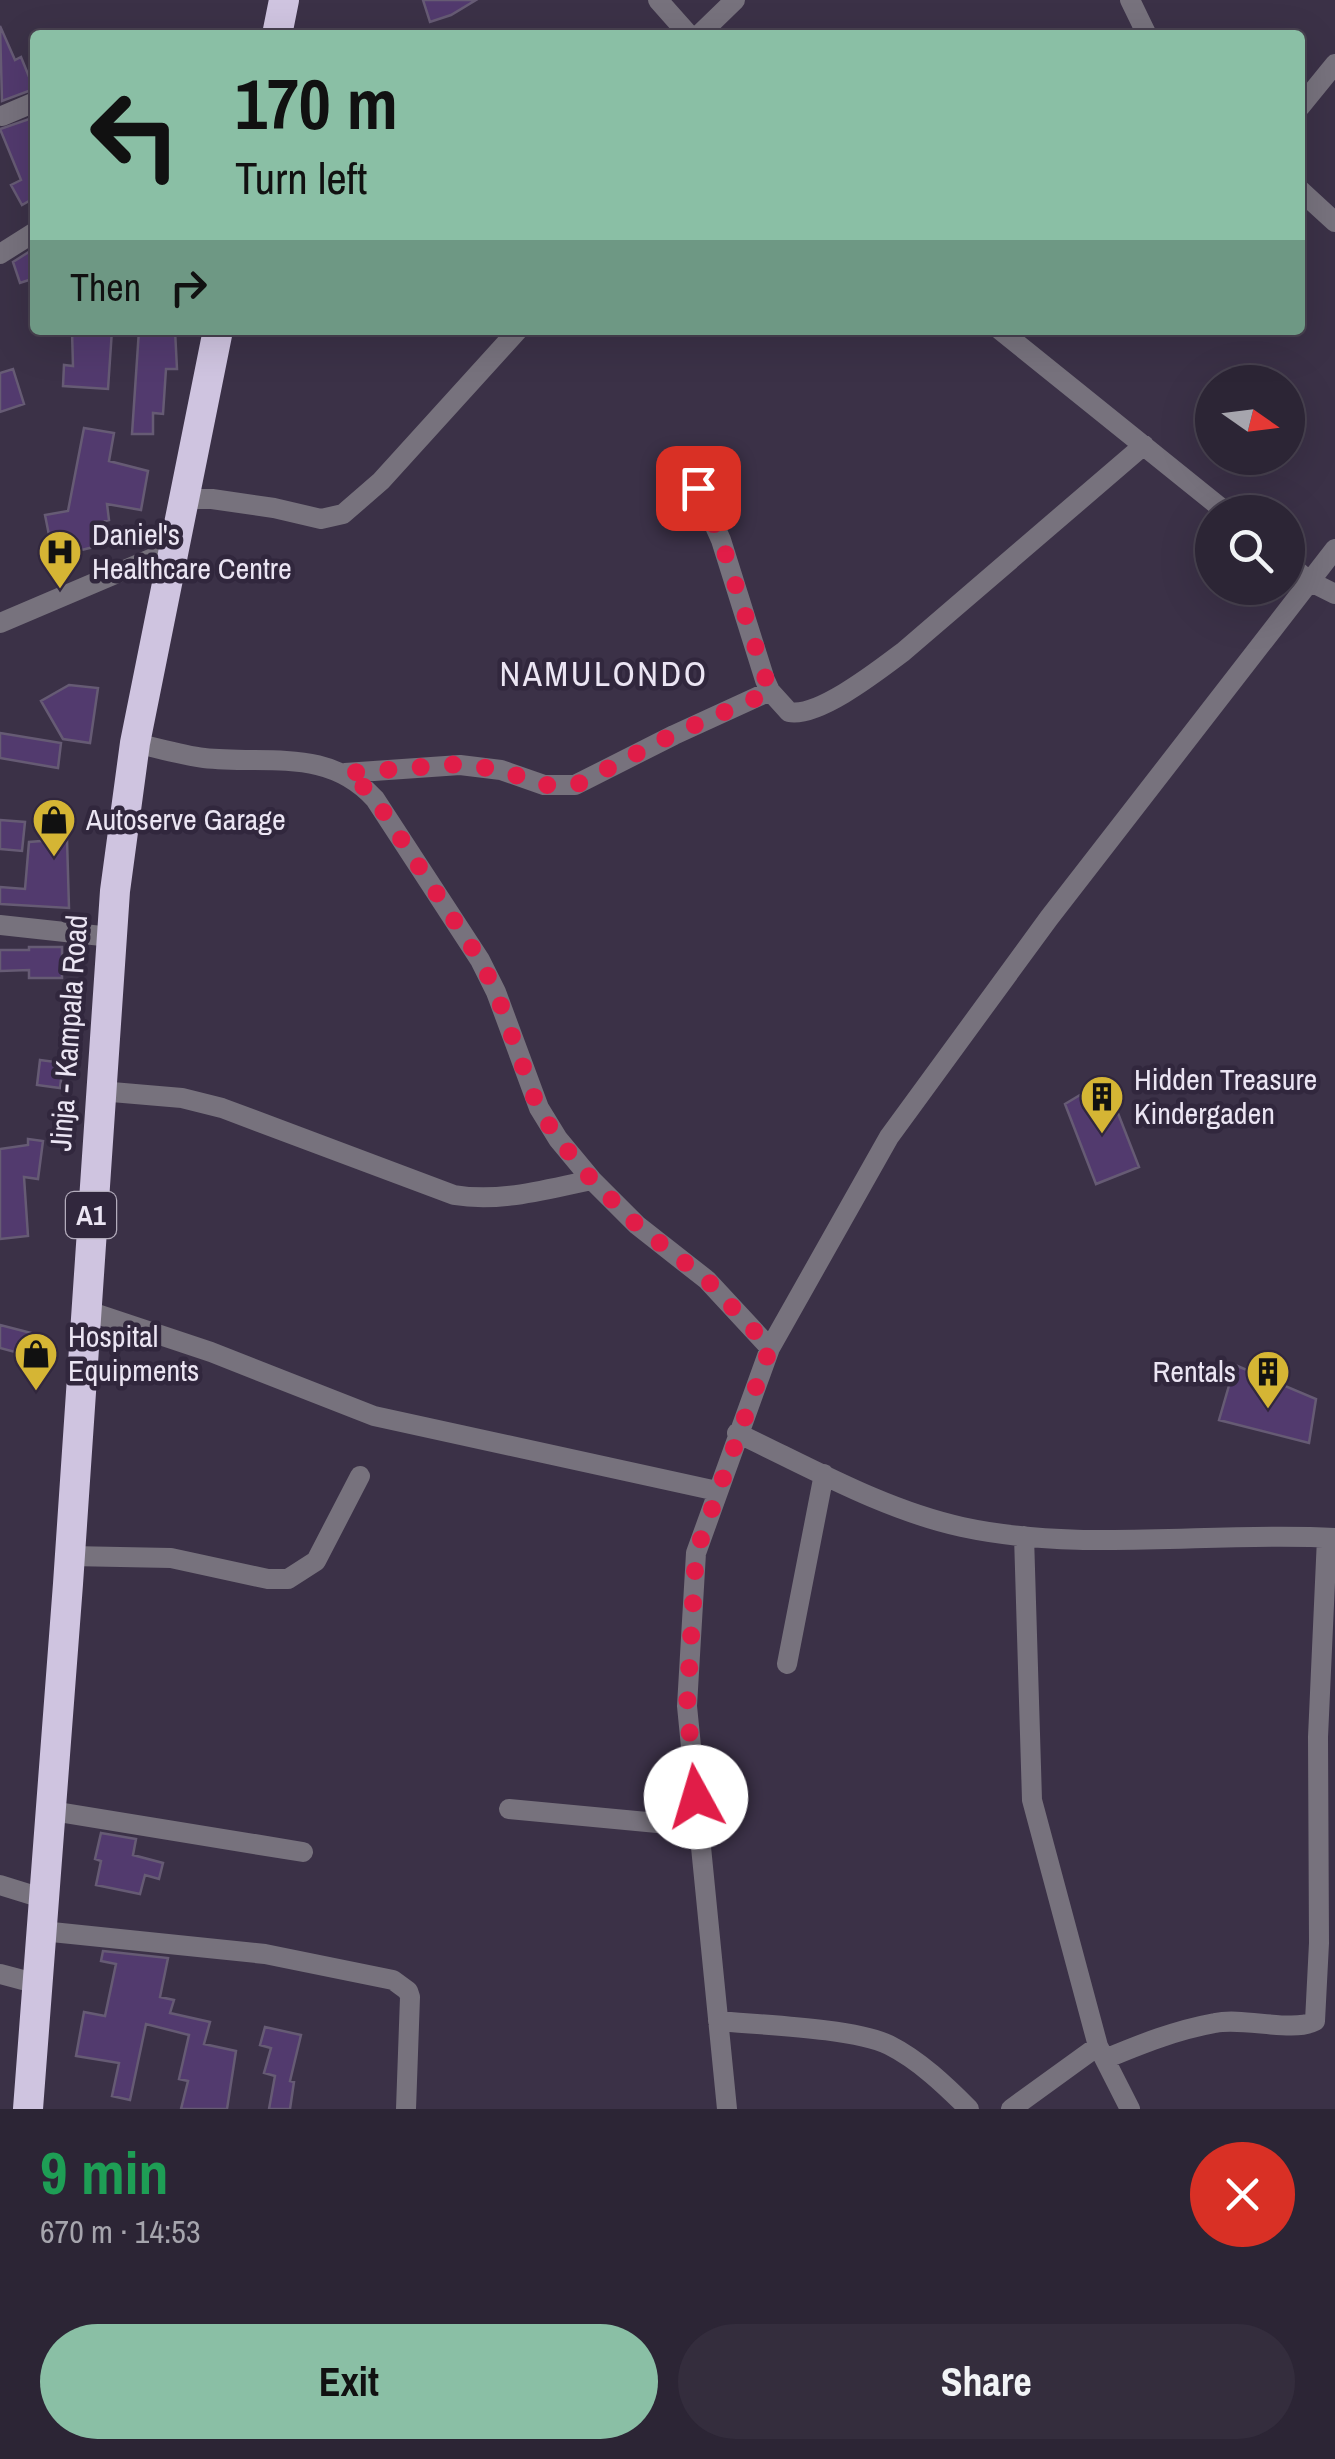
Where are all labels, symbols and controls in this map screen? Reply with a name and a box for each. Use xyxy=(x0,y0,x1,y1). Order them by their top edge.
text: 170 m xyxy=(235,57,398,151)
icon: left xyxy=(70,70,200,200)
text: Turn left xyxy=(235,147,367,208)
icon: right xyxy=(161,260,216,315)
text: Then xyxy=(70,262,141,313)
north arrow xyxy=(1195,365,1305,475)
map controls xyxy=(1195,365,1305,605)
pin xyxy=(656,446,741,531)
icon: arrive xyxy=(671,461,726,516)
button: search xyxy=(1195,495,1305,605)
place label: Daniel's Healthcare Centre xyxy=(92,514,292,588)
hospital icon: Daniel's Healthcare Centre xyxy=(37,529,83,590)
district label: NAMULONDO xyxy=(499,650,709,697)
shop icon: Autoserve Garage xyxy=(31,797,77,858)
place label: Autoserve Garage xyxy=(85,799,286,839)
street label: Jinja - Kampala Road xyxy=(40,914,96,1152)
place label: Hidden Treasure Kindergaden xyxy=(1134,1059,1317,1133)
building icon: Hidden Treasure Kindergaden xyxy=(1079,1074,1125,1135)
road number: A1 xyxy=(66,1192,116,1238)
place label: Hospital Equipments xyxy=(68,1316,199,1390)
shop icon: Hospital Equipments xyxy=(13,1331,59,1392)
building icon: Rentals xyxy=(1245,1349,1291,1410)
place label: Rentals xyxy=(1153,1351,1236,1391)
position arrow xyxy=(644,1745,748,1849)
text: 9 min xyxy=(40,2132,169,2213)
button: close xyxy=(1190,2142,1295,2247)
text: 670 m · 14:53 xyxy=(40,2210,200,2253)
button: Exit xyxy=(40,2324,658,2439)
button: Share xyxy=(678,2324,1295,2439)

